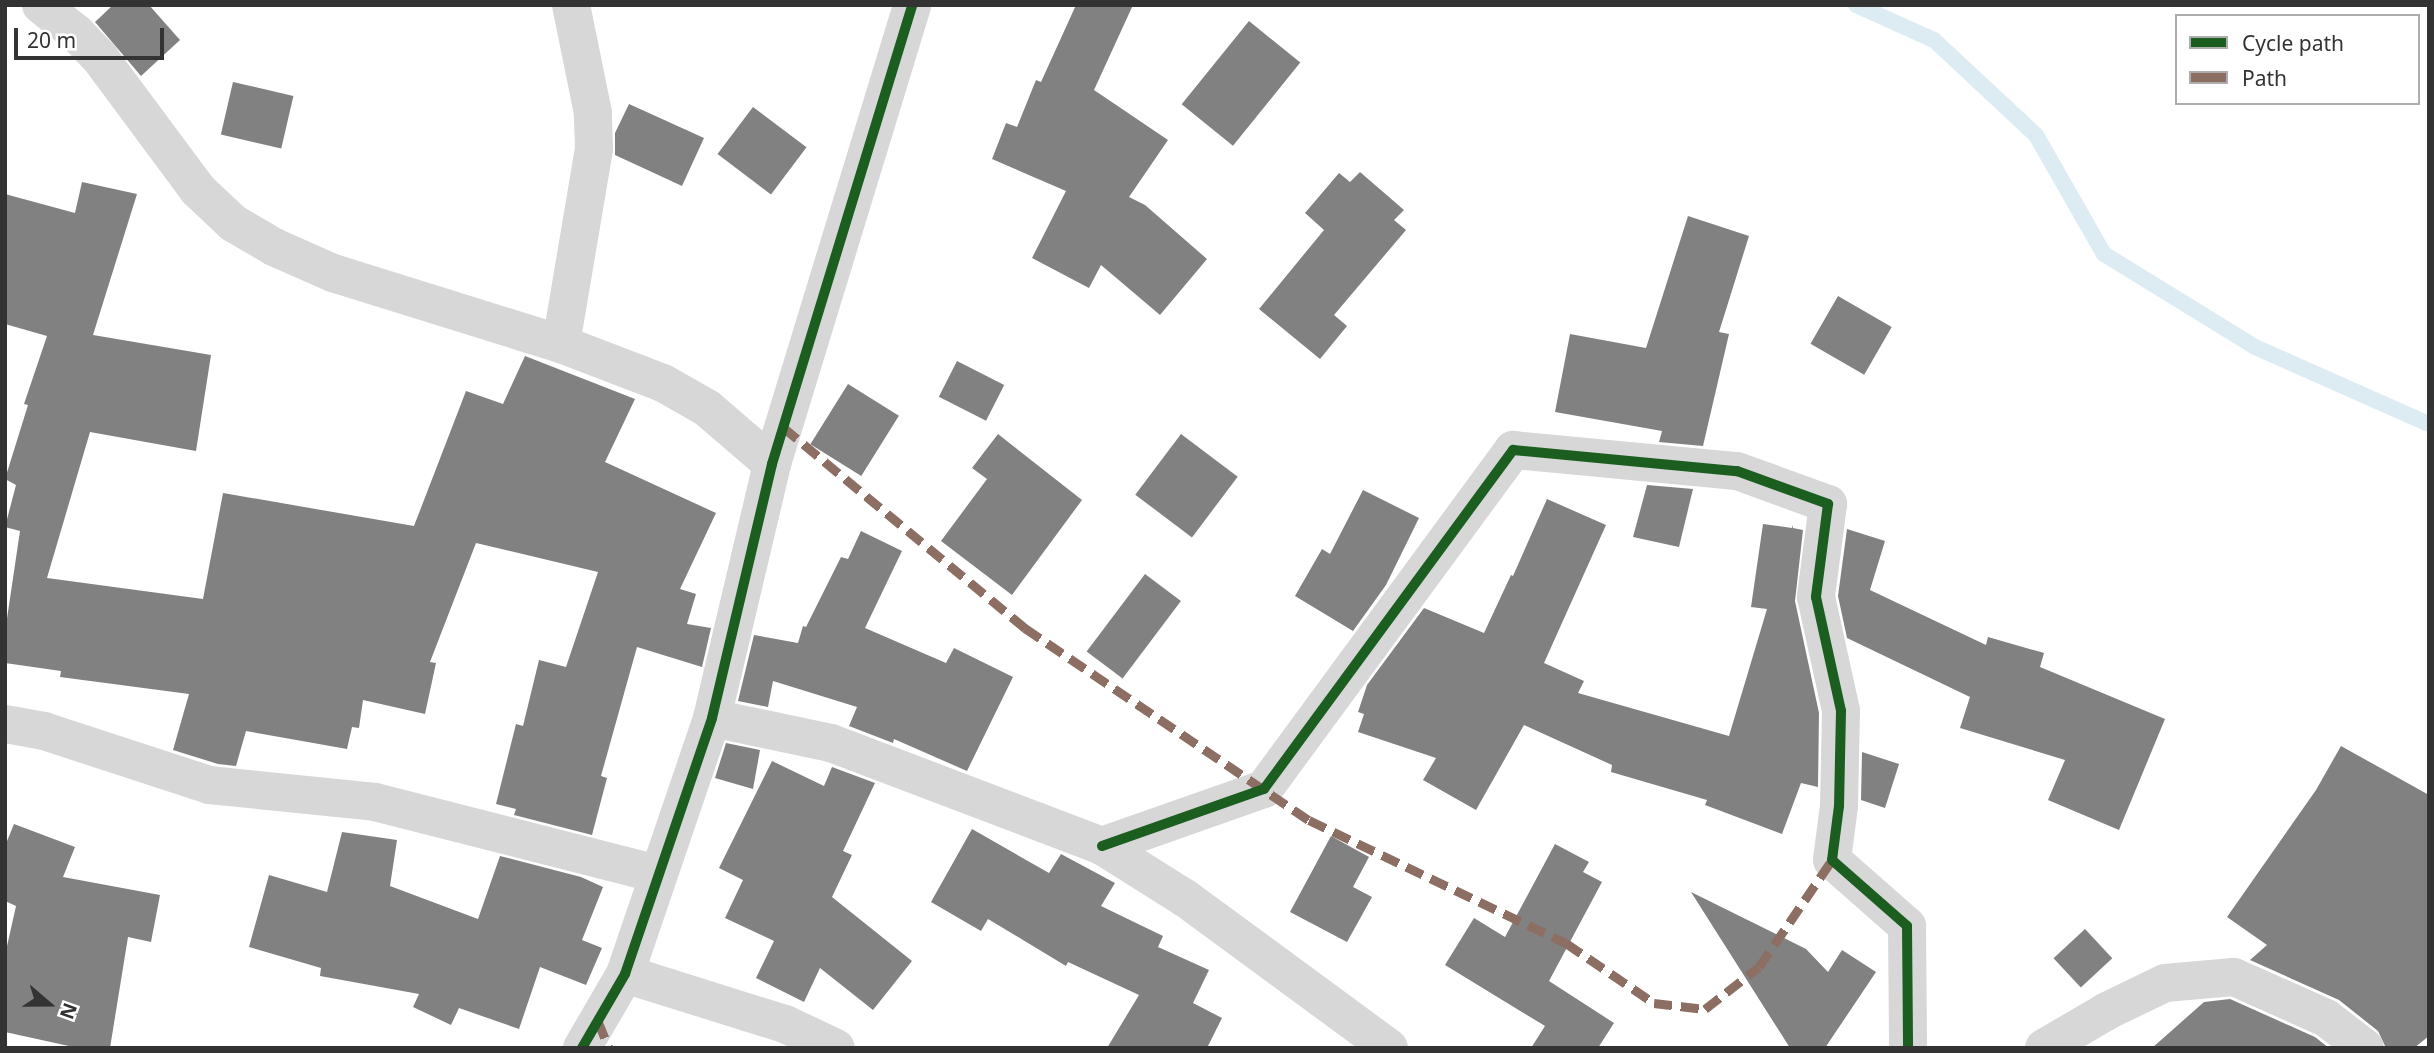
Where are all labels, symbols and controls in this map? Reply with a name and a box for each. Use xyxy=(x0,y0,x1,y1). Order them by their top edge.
scale bar xyxy=(18,14,168,58)
legend xyxy=(2175,14,2420,105)
text: 20 m xyxy=(27,26,76,54)
text: Cycle path xyxy=(2242,29,2344,57)
text: Path xyxy=(2242,64,2287,92)
north arrow xyxy=(14,969,84,1039)
text: N xyxy=(54,999,84,1023)

